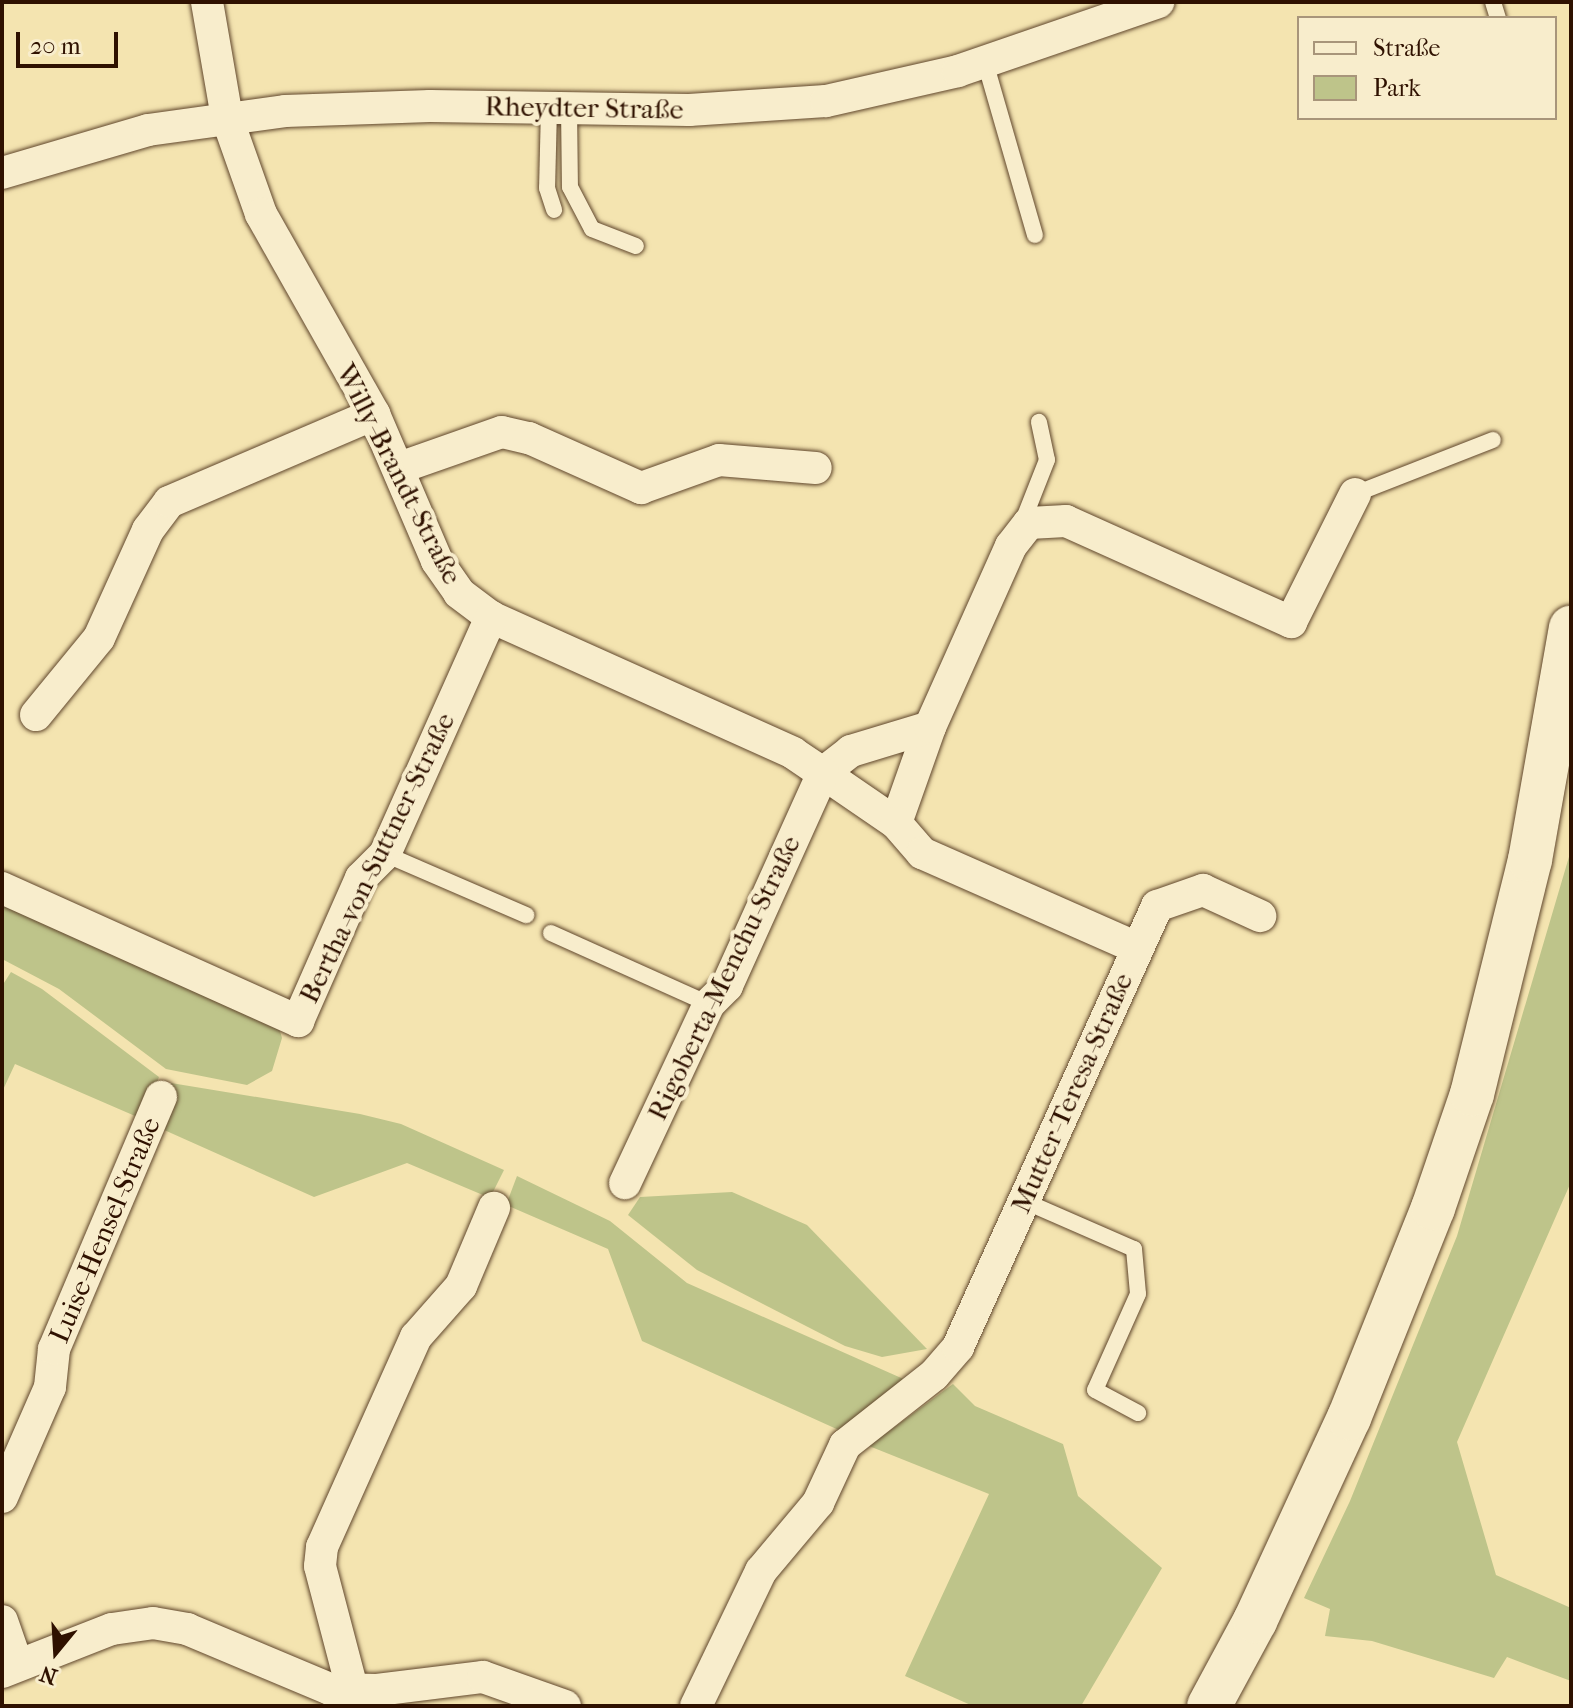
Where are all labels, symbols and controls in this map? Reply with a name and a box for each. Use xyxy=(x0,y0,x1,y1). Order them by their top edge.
scale bar xyxy=(20,16,122,66)
legend xyxy=(1297,16,1557,120)
text: 20 m xyxy=(30,32,81,60)
text: Straße xyxy=(1373,34,1440,62)
text: Park xyxy=(1373,74,1421,102)
street label: Rheydter Straße xyxy=(484,89,684,127)
street label: Willy-Brandt-Straße xyxy=(329,358,469,590)
street label: Bertha-von-Suttner-Straße xyxy=(292,707,462,1009)
street label: Rigoberta-Menchu-Straße xyxy=(640,830,808,1126)
street label: Mutter-Teresa-Straße xyxy=(1004,968,1140,1218)
street label: Luise-Hensel-Straße xyxy=(42,1112,168,1348)
north arrow xyxy=(16,1612,96,1692)
text: N xyxy=(37,1660,61,1690)

